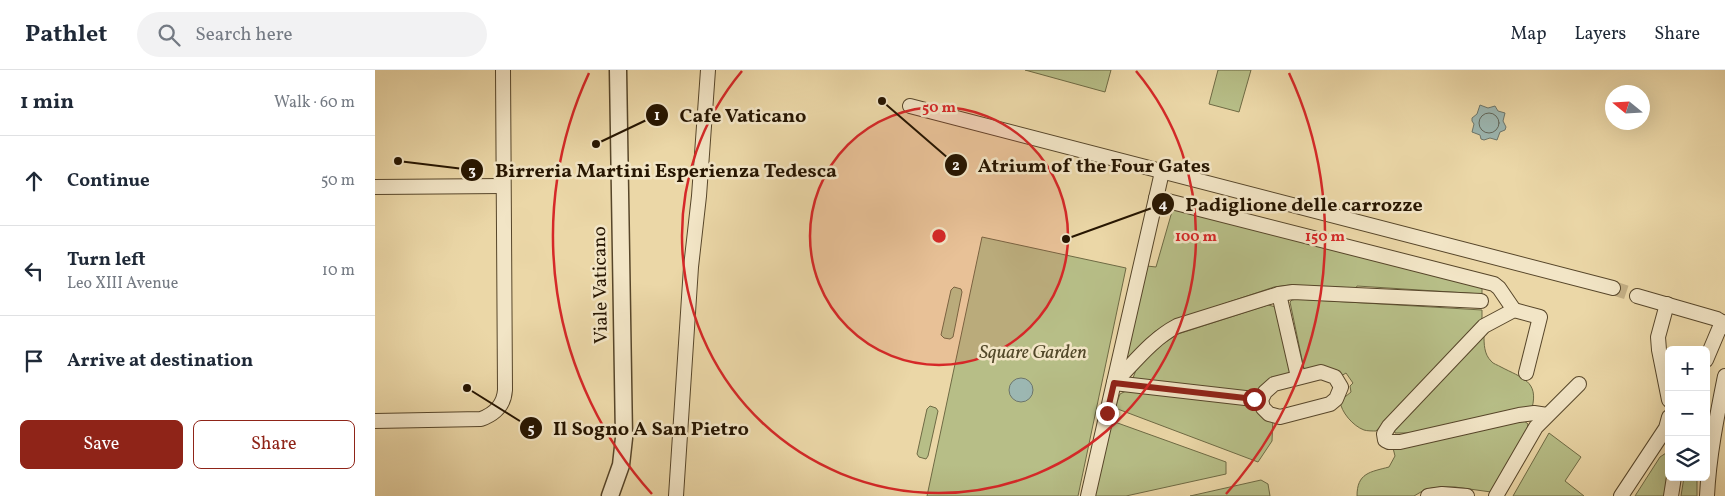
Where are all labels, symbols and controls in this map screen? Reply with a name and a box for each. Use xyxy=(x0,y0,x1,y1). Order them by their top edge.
search box xyxy=(137,12,487,57)
text: Pathlet xyxy=(25,18,107,52)
icon: search xyxy=(155,21,183,49)
text: Search here xyxy=(195,22,293,48)
text: Map xyxy=(1510,22,1546,47)
text: Layers xyxy=(1574,22,1626,47)
text: Share xyxy=(1654,22,1700,47)
north arrow xyxy=(1605,85,1650,130)
text: 1 min xyxy=(20,88,74,117)
text: Walk · 60 m xyxy=(274,92,355,114)
callout: Cafe Vaticano xyxy=(644,97,817,132)
text: 50 m xyxy=(922,98,956,119)
text: Cafe Vaticano xyxy=(680,103,806,131)
text: 1 xyxy=(654,106,660,127)
callout: Atrium of the Four Gates xyxy=(944,147,1220,182)
callout: Birreria Martini Esperienza Tedesca xyxy=(460,152,847,187)
text: Atrium of the Four Gates xyxy=(978,153,1210,181)
text: 2 xyxy=(952,156,960,177)
text: Birreria Martini Esperienza Tedesca xyxy=(495,158,837,186)
text: 3 xyxy=(468,161,476,182)
icon: ahead xyxy=(20,167,48,195)
text: Continue xyxy=(67,168,150,194)
text: 50 m xyxy=(321,170,355,192)
callout: Padiglione delle carrozze xyxy=(1151,186,1433,221)
text: Padiglione delle carrozze xyxy=(1185,192,1423,220)
text: 4 xyxy=(1158,195,1168,216)
street label: Viale Vaticano xyxy=(587,226,615,344)
centre of rings xyxy=(930,227,948,245)
text: 100 m xyxy=(1175,227,1218,248)
text: 150 m xyxy=(1305,227,1345,248)
text: Turn left xyxy=(67,247,146,273)
icon: left xyxy=(20,257,48,285)
text: 10 m xyxy=(322,260,355,282)
text: Leo XIII Avenue xyxy=(67,273,178,295)
park label: Square Garden xyxy=(979,340,1087,366)
map controls xyxy=(1665,346,1710,481)
button: + xyxy=(1665,346,1710,391)
icon: arrive xyxy=(20,347,48,375)
text: Arrive at destination xyxy=(67,348,253,374)
route start xyxy=(1243,388,1266,411)
button: − xyxy=(1665,391,1710,436)
route end xyxy=(1096,402,1119,425)
callout: Il Sogno A San Pietro xyxy=(518,410,759,445)
text: Il Sogno A San Pietro xyxy=(553,416,749,444)
text: 5 xyxy=(527,419,535,440)
button: Save xyxy=(20,420,183,469)
button: Share xyxy=(193,420,355,469)
button: layers xyxy=(1665,436,1710,481)

